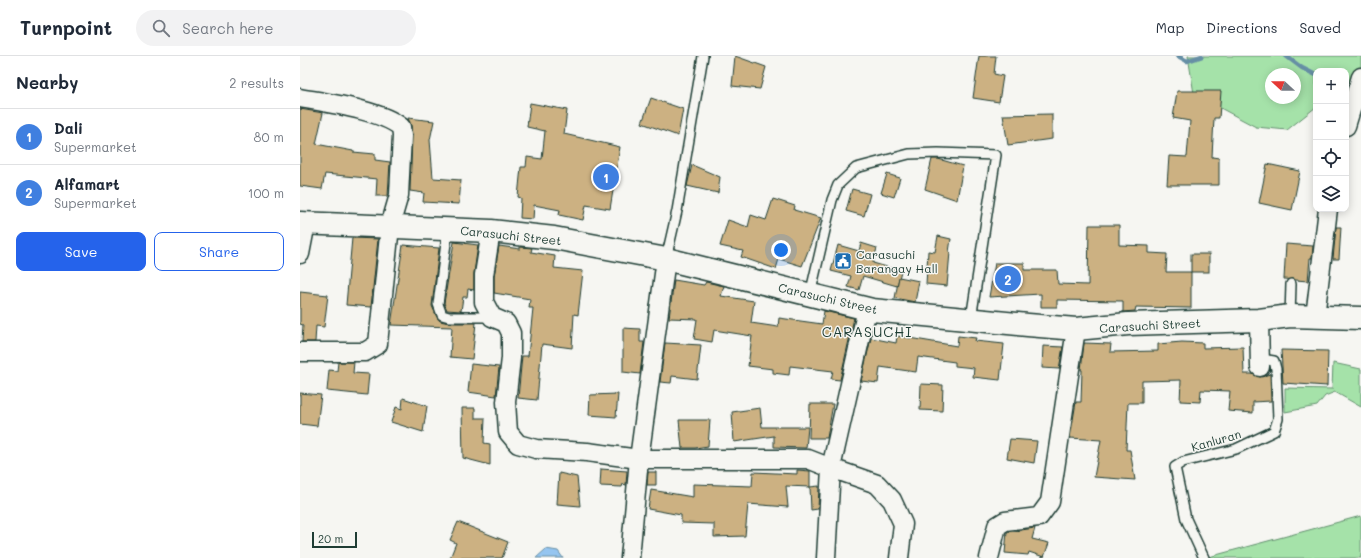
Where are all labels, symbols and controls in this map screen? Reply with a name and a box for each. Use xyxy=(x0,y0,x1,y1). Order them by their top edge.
search box xyxy=(136,10,416,46)
text: Turnpoint xyxy=(20,15,112,40)
icon: search xyxy=(150,17,172,39)
text: Search here xyxy=(182,18,273,38)
text: Map xyxy=(1156,18,1184,37)
text: Directions xyxy=(1206,18,1277,37)
text: Saved xyxy=(1299,18,1341,37)
north arrow xyxy=(1265,68,1301,104)
map controls xyxy=(1313,68,1349,212)
button: + xyxy=(1313,68,1349,104)
text: Nearby xyxy=(16,71,78,93)
text: 2 results xyxy=(229,74,284,91)
button: − xyxy=(1313,104,1349,140)
text: Dali xyxy=(54,118,83,138)
text: 1 xyxy=(26,128,32,145)
text: 80 m xyxy=(254,128,284,145)
text: Supermarket xyxy=(54,138,137,155)
button: locate xyxy=(1313,140,1349,176)
pin: 1 xyxy=(593,162,619,192)
text: Alfamart xyxy=(54,174,120,194)
button: layers xyxy=(1313,176,1349,212)
text: 2 xyxy=(25,184,33,201)
text: 100 m xyxy=(248,184,284,201)
text: Supermarket xyxy=(54,194,137,211)
street label: Carasuchi Street xyxy=(460,222,562,248)
button: Save xyxy=(16,232,146,271)
button: Share xyxy=(154,232,284,271)
your location xyxy=(771,240,791,260)
place label: Carasuchi Barangay Hall xyxy=(856,246,938,276)
public building icon: Carasuchi Barangay Hall xyxy=(833,251,853,271)
pin: 2 xyxy=(995,264,1021,294)
street label: Carasuchi Street xyxy=(777,279,879,317)
street label: Carasuchi Street xyxy=(1099,314,1201,336)
district label: CARASUCHI xyxy=(822,322,912,341)
street label: Kanluran xyxy=(1189,425,1243,455)
scale bar xyxy=(312,530,357,549)
text: 20 m xyxy=(318,531,343,546)

